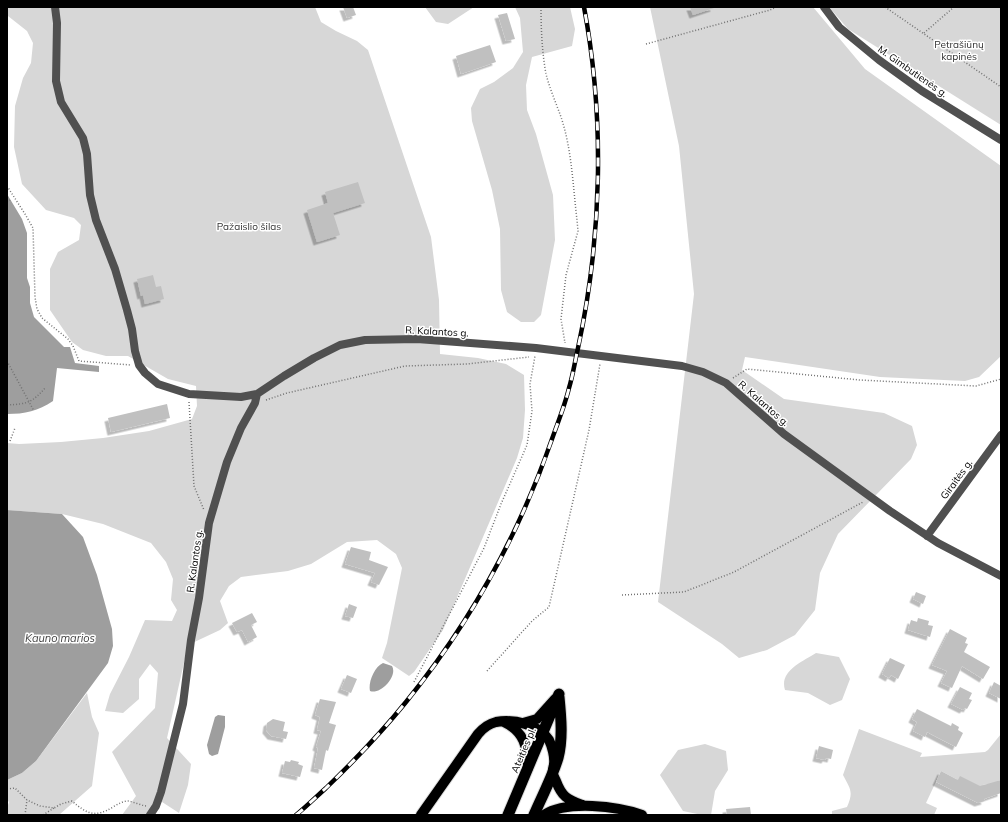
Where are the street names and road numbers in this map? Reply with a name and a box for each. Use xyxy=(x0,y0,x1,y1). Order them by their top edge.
street label: M. Gimbutienės g. xyxy=(875,43,950,100)
street label: R. Kalantos g. xyxy=(405,323,469,340)
street label: R. Kalantos g. xyxy=(735,378,792,429)
street label: Giraitės g. xyxy=(938,457,975,502)
street label: R. Kalantos g. xyxy=(184,529,205,593)
street label: Ateities pl. xyxy=(508,726,539,775)

